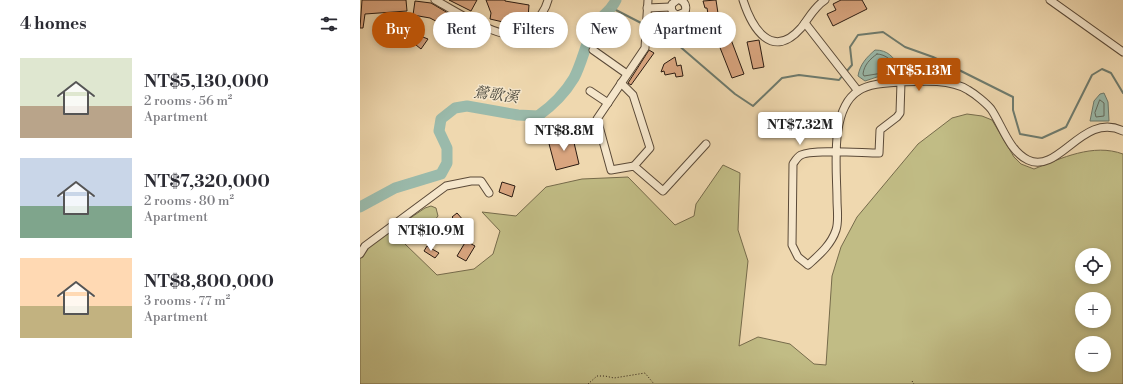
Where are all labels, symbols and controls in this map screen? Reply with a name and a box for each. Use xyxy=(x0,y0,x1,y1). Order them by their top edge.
chip: Buy xyxy=(372,12,425,48)
chip: Rent xyxy=(433,12,491,48)
chip: Filters xyxy=(499,12,568,48)
chip: New xyxy=(576,12,631,48)
chip: Apartment xyxy=(639,12,736,48)
text: 4 homes xyxy=(20,13,87,35)
icon: filters xyxy=(318,13,340,35)
pin: NT$5.13M xyxy=(878,58,960,92)
text: NT$5.13M xyxy=(886,63,952,79)
text: NT$5,130,000 xyxy=(144,71,269,93)
icon: home xyxy=(52,74,100,122)
water label: 鶯歌溪 xyxy=(473,83,521,107)
text: 2 rooms · 56 m² xyxy=(144,93,232,109)
text: Apartment xyxy=(144,109,208,125)
pin: NT$7.32M xyxy=(759,112,841,146)
text: NT$7.32M xyxy=(767,117,833,133)
pin: NT$8.8M xyxy=(527,118,601,152)
text: NT$8.8M xyxy=(534,123,594,139)
text: NT$7,320,000 xyxy=(144,171,270,193)
icon: home xyxy=(52,174,100,222)
text: 2 rooms · 80 m² xyxy=(144,193,234,209)
text: Apartment xyxy=(144,209,208,225)
pin: NT$10.9M xyxy=(390,218,472,252)
text: NT$10.9M xyxy=(398,223,464,239)
map controls xyxy=(1075,248,1111,372)
button: locate xyxy=(1075,248,1111,284)
text: NT$8,800,000 xyxy=(144,271,274,293)
icon: home xyxy=(52,274,100,322)
button: + xyxy=(1075,292,1111,328)
text: 3 rooms · 77 m² xyxy=(144,293,230,309)
text: Apartment xyxy=(144,309,208,325)
button: − xyxy=(1075,336,1111,372)

